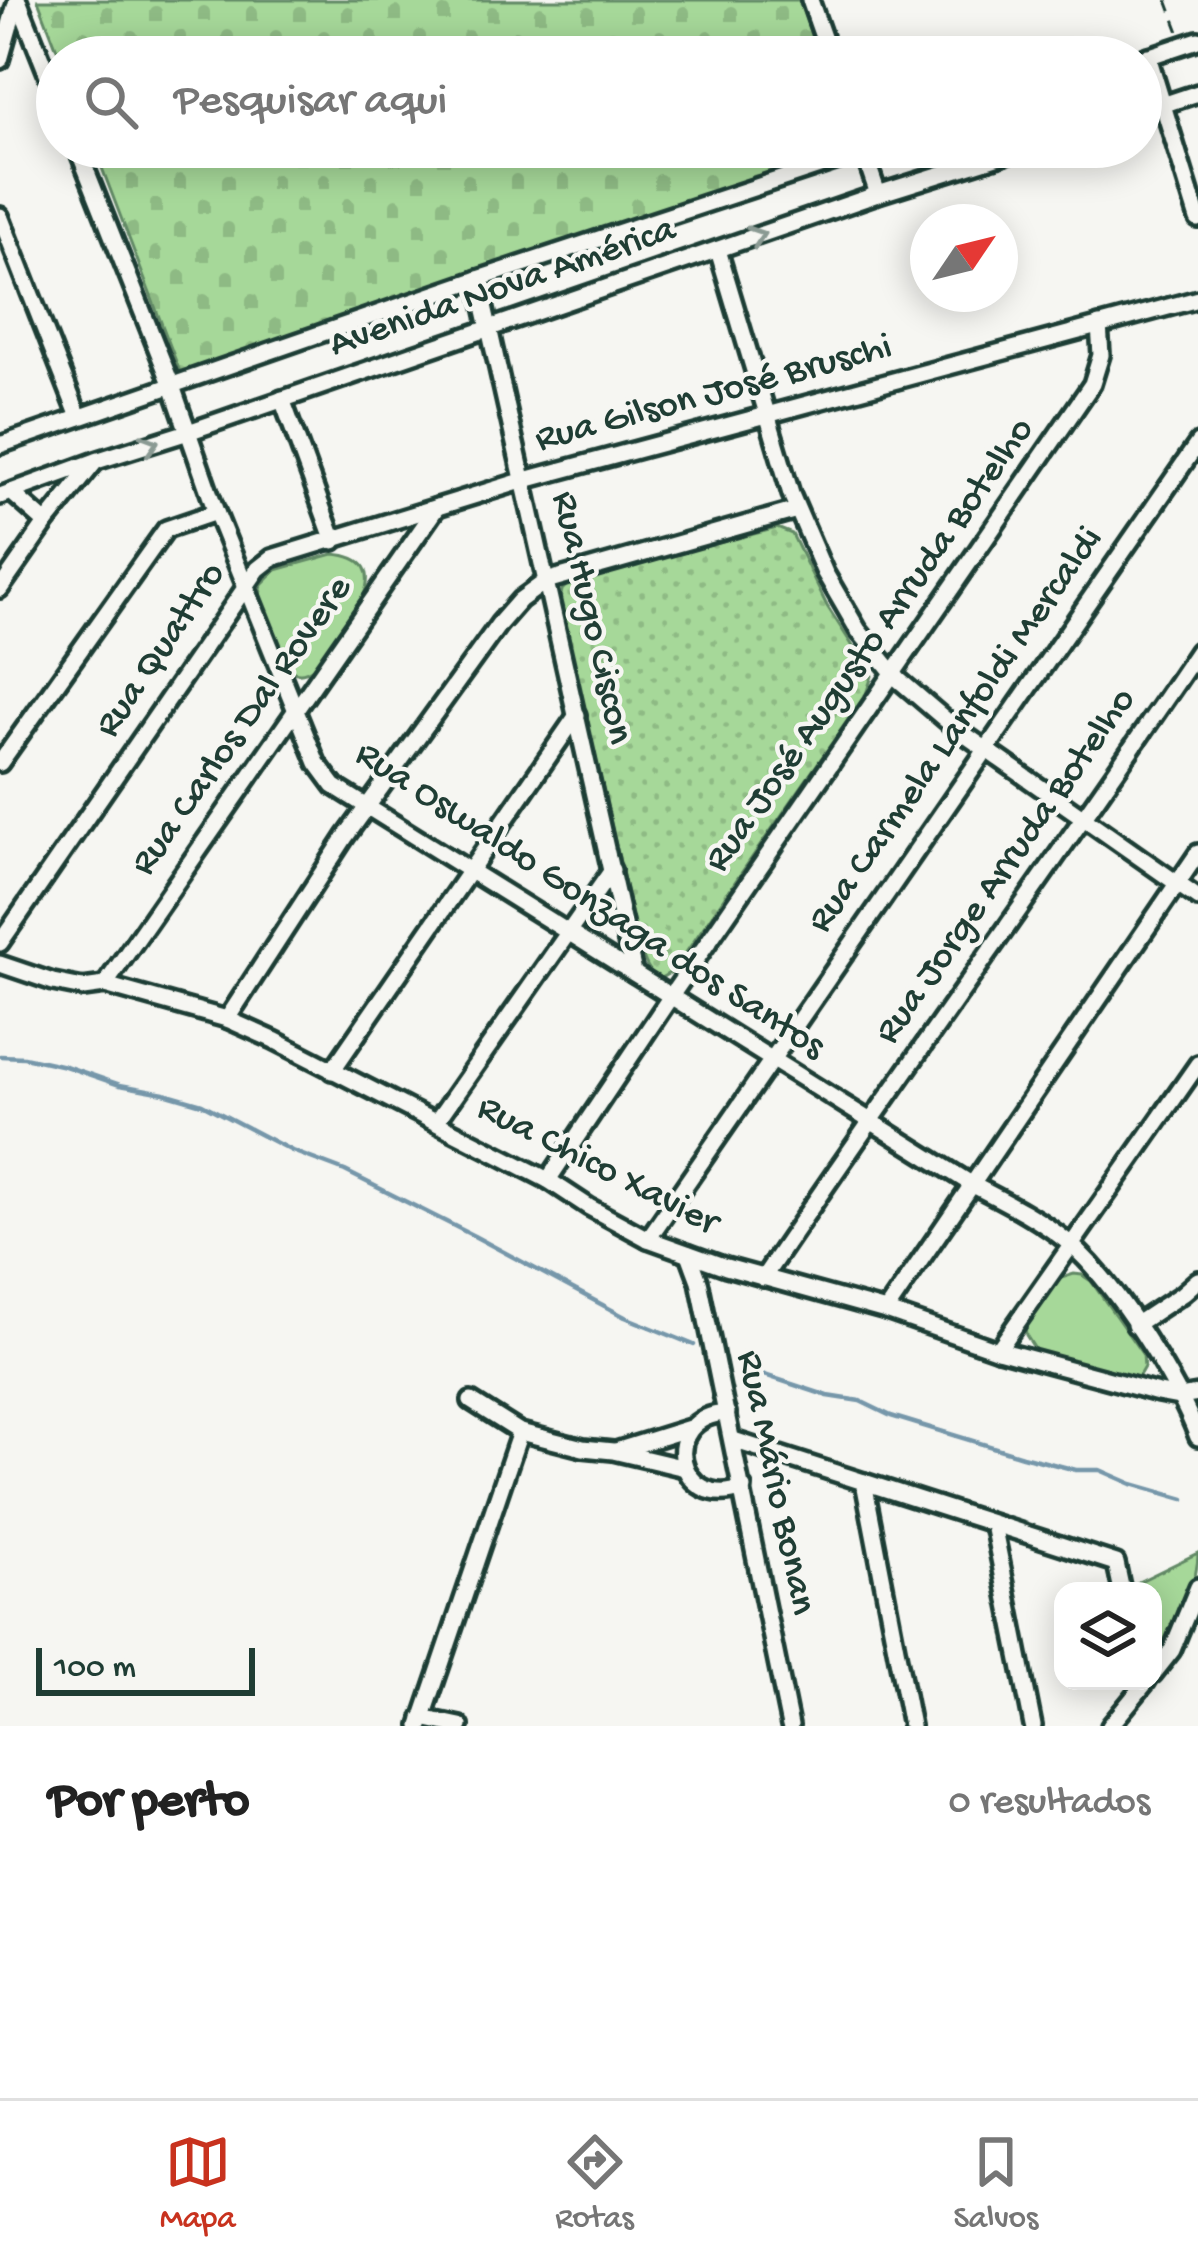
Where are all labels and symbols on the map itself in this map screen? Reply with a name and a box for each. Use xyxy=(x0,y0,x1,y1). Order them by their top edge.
north arrow xyxy=(910,204,1018,312)
street label: Avenida Nova América xyxy=(324,208,683,370)
one-way arrow xyxy=(746,226,767,250)
street label: Rua Gilson José Bruschi xyxy=(531,325,897,465)
street label: Rua José Augusto Arruda Botelho xyxy=(696,410,1046,882)
one-way arrow xyxy=(139,433,160,458)
street label: Rua Hugo Ciscon xyxy=(539,487,642,749)
street label: Rua Carmela Lanfoldi Mercaldi xyxy=(799,519,1115,943)
street label: Rua Quattro xyxy=(87,555,237,747)
street label: Rua Carlos Dal Rovere xyxy=(122,568,364,886)
street label: Rua Jorge Arruda Botelho xyxy=(866,680,1148,1054)
street label: Rua Oswaldo Gonzaga dos Santos xyxy=(345,733,834,1072)
street label: Rua Chico Xavier xyxy=(469,1086,728,1249)
street label: Rua Mário Bonan xyxy=(724,1347,825,1620)
scale bar xyxy=(36,1642,255,1695)

